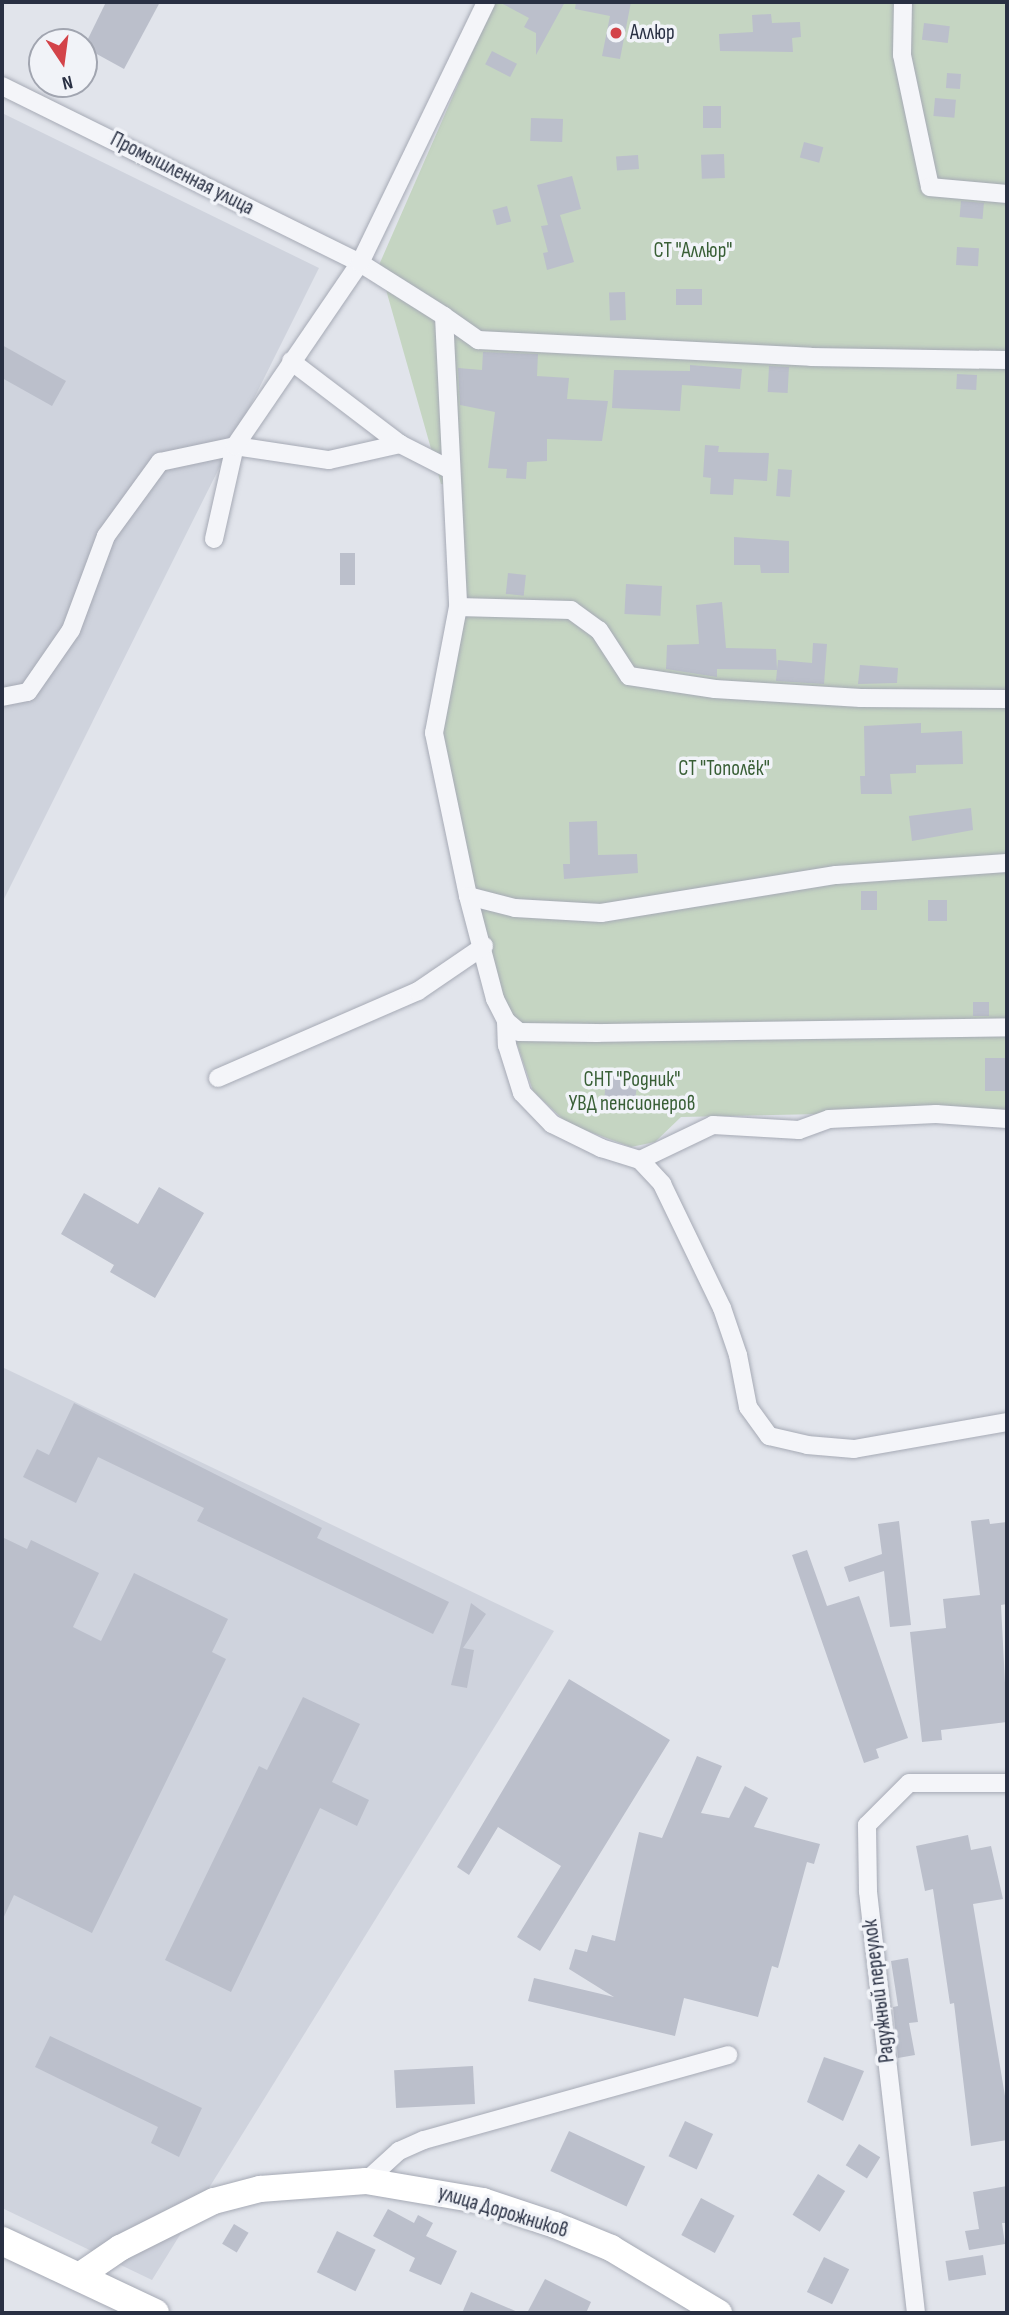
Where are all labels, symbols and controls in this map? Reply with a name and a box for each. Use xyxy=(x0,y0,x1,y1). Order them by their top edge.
place label: Аллюр xyxy=(630,20,675,46)
marker: Аллюр xyxy=(608,25,624,41)
north arrow xyxy=(28,28,98,98)
text: N xyxy=(60,70,75,94)
street label: Промышленная улица xyxy=(106,127,258,221)
park label: СТ "Аллюр" xyxy=(654,238,732,264)
park label: СТ "Тополёк" xyxy=(678,756,770,782)
park label: СНТ "Родник" УВД пенсионеров xyxy=(568,1067,696,1117)
street label: Радужный переулок xyxy=(858,1918,900,2064)
street label: улица Дорожников xyxy=(435,2180,571,2244)

